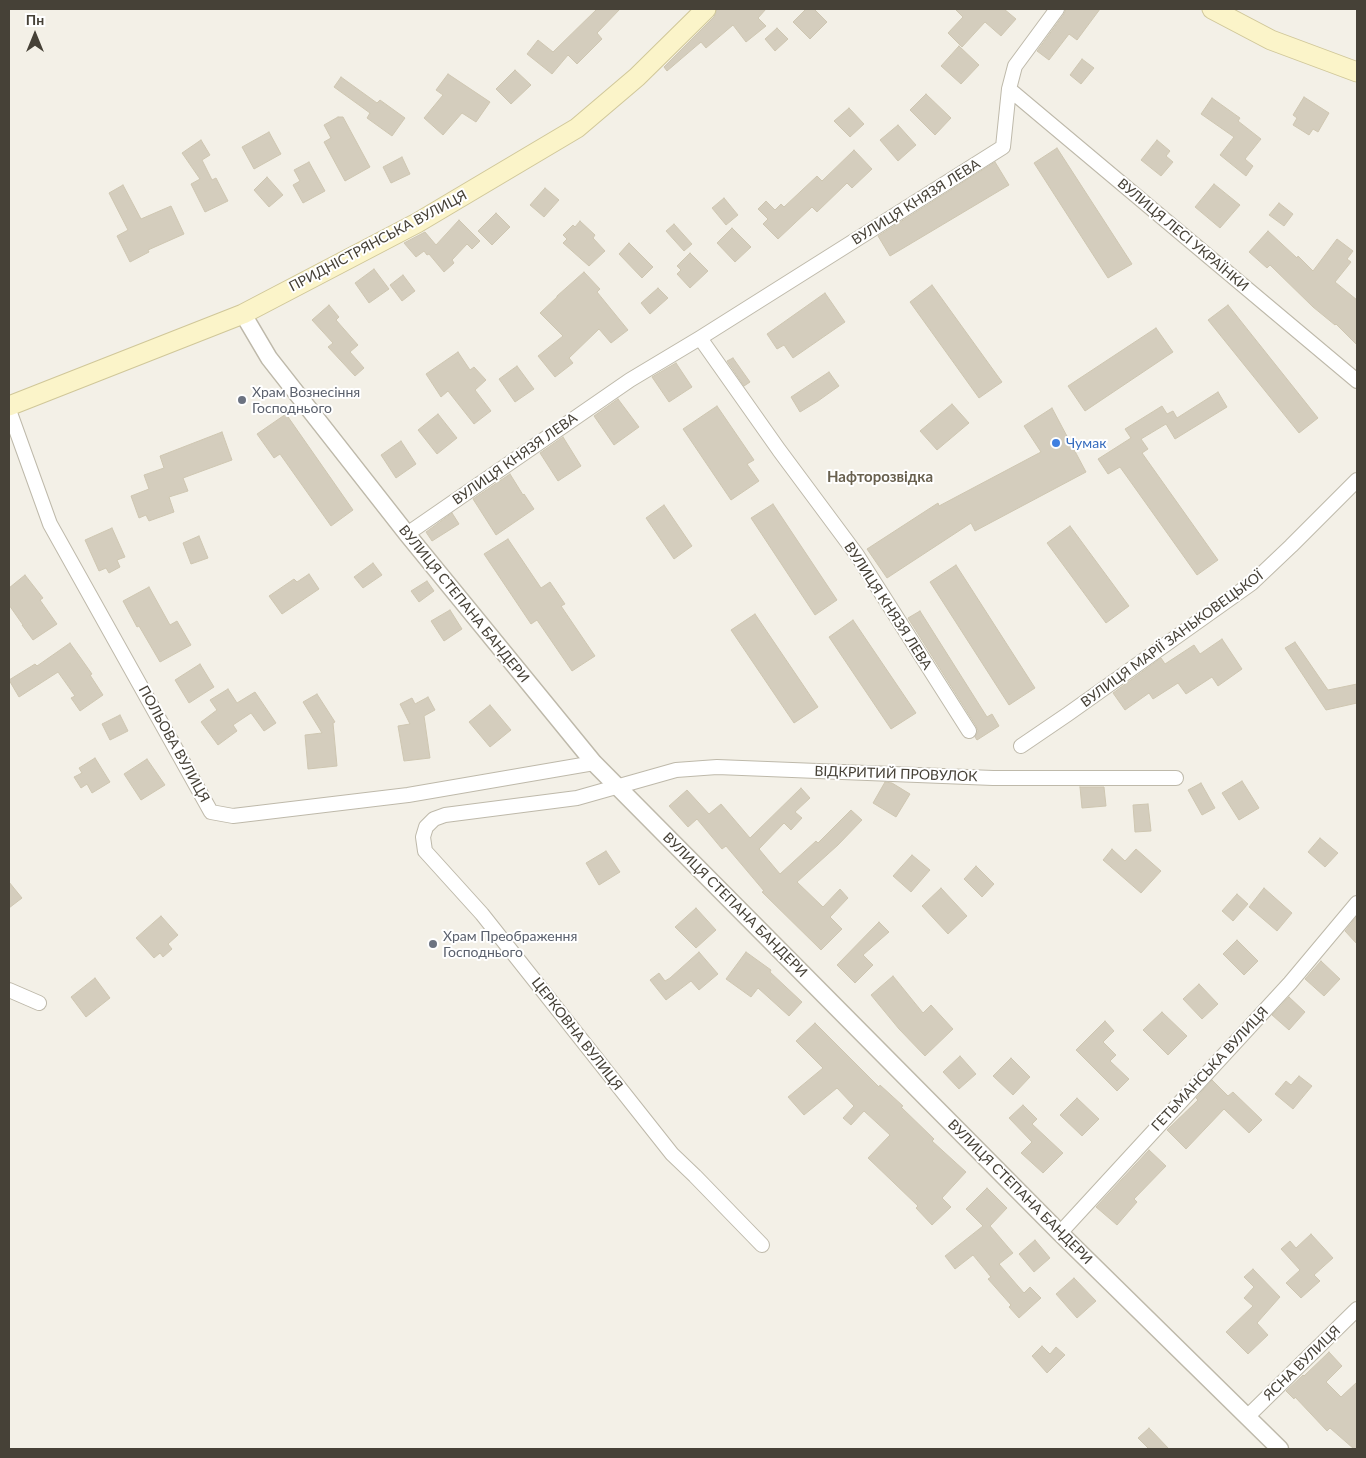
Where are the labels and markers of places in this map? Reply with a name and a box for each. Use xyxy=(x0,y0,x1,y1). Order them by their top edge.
place label: Храм Вознесіння Господнього xyxy=(252,384,360,417)
marker: Храм Вознесіння Господнього xyxy=(236,394,248,406)
place label: Чумак xyxy=(1066,435,1106,451)
marker: Чумак xyxy=(1050,437,1062,449)
place label: Храм Преображення Господнього xyxy=(443,928,577,960)
marker: Храм Преображення Господнього xyxy=(427,938,439,950)

